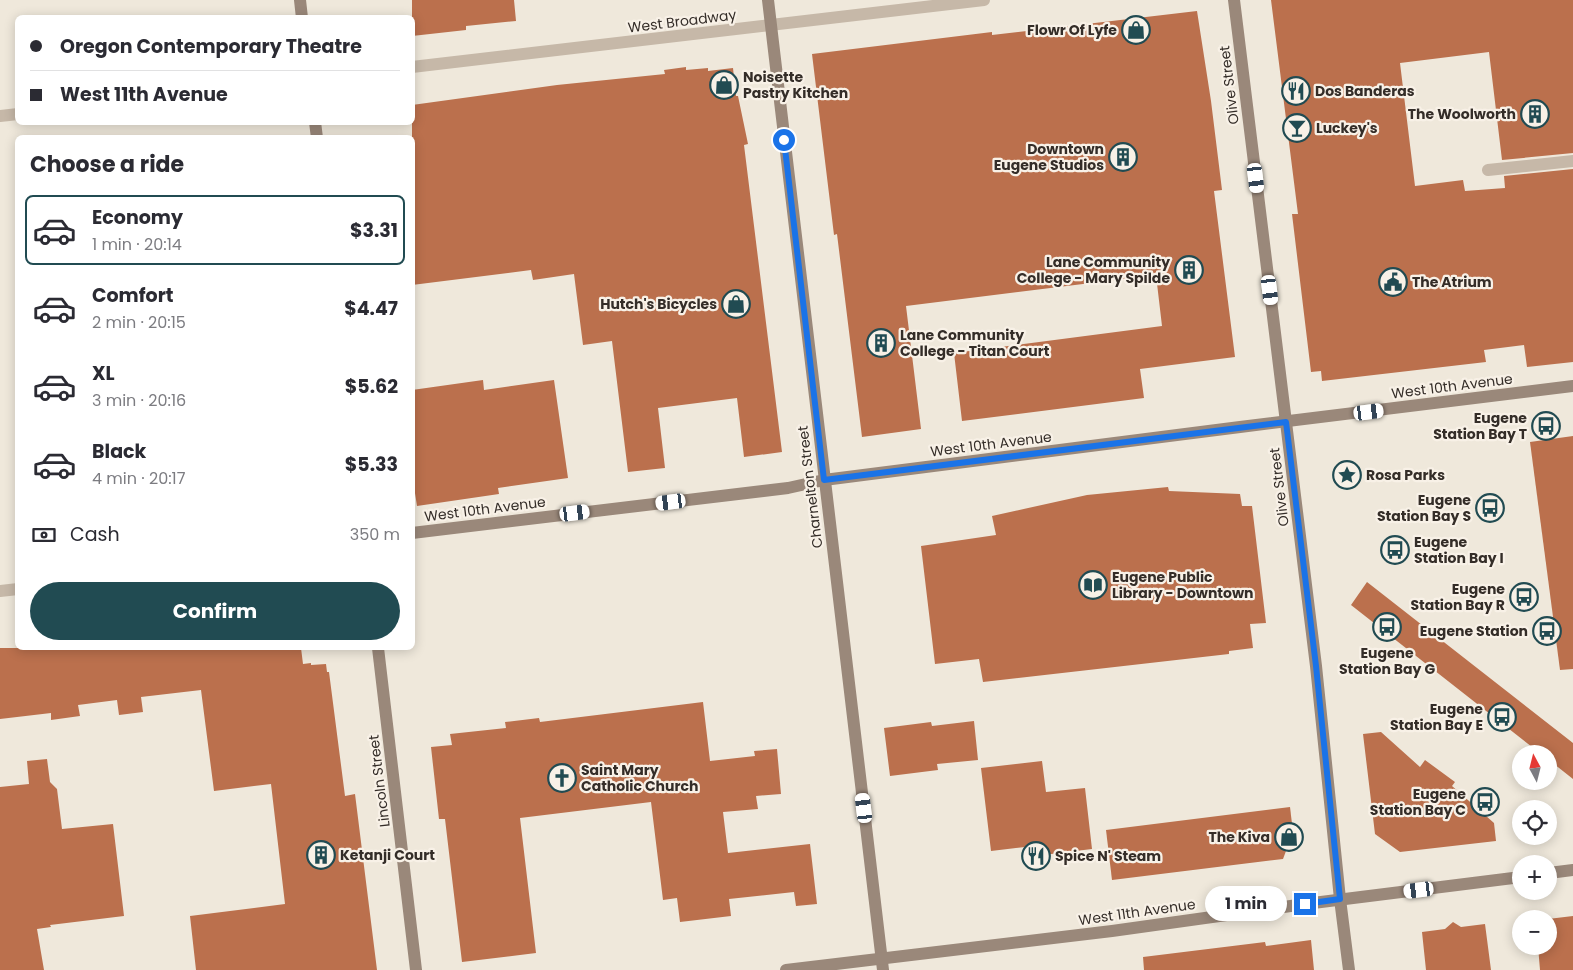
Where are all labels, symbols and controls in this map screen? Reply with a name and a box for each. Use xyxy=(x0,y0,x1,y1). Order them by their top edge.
street label: West Broadway xyxy=(627,4,737,38)
shop icon: Flowr Of Lyfe xyxy=(1121,15,1151,45)
place label: Flowr Of Lyfe xyxy=(1027,20,1117,40)
text: Oregon Contemporary Theatre xyxy=(60,33,362,60)
street label: Olive Street xyxy=(1214,44,1244,126)
place label: Noisette Pastry Kitchen xyxy=(743,67,848,103)
shop icon: Noisette Pastry Kitchen xyxy=(709,70,739,100)
restaurant icon: Dos Banderas xyxy=(1281,76,1311,106)
text: West 11th Avenue xyxy=(60,81,228,108)
place label: Dos Banderas xyxy=(1315,81,1415,101)
building icon: The Woolworth xyxy=(1520,99,1550,129)
place label: The Woolworth xyxy=(1408,104,1516,124)
bar icon: Luckey's xyxy=(1282,113,1312,143)
place label: Luckey's xyxy=(1316,118,1378,138)
route start xyxy=(773,129,795,151)
place label: Downtown Eugene Studios xyxy=(994,139,1104,175)
building icon: Downtown Eugene Studios xyxy=(1108,142,1138,172)
text: Choose a ride xyxy=(30,149,184,180)
car xyxy=(1246,162,1265,194)
text: Economy xyxy=(92,204,183,231)
icon: car xyxy=(32,208,77,253)
text: $3.31 xyxy=(350,217,398,244)
text: 1 min · 20:14 xyxy=(92,233,182,256)
place label: Lane Community College - Mary Spilde xyxy=(1017,252,1170,288)
building icon: Lane Community College - Mary Spilde xyxy=(1174,255,1204,285)
public building icon: The Atrium xyxy=(1378,267,1408,297)
place label: The Atrium xyxy=(1412,272,1492,292)
car xyxy=(1260,274,1279,306)
text: Comfort xyxy=(92,282,174,309)
icon: car xyxy=(32,286,77,331)
shop icon: Hutch's Bicycles xyxy=(721,289,751,319)
place label: Hutch's Bicycles xyxy=(600,294,717,314)
text: $4.47 xyxy=(344,295,398,322)
text: 2 min · 20:15 xyxy=(92,311,186,334)
place label: Lane Community College - Titan Court xyxy=(900,325,1050,361)
building icon: Lane Community College - Titan Court xyxy=(866,328,896,358)
text: XL xyxy=(92,360,115,387)
icon: car xyxy=(32,364,77,409)
street label: West 10th Avenue xyxy=(1390,369,1514,403)
text: $5.62 xyxy=(345,373,398,400)
text: 3 min · 20:16 xyxy=(92,389,186,412)
car xyxy=(1353,403,1384,421)
place label: Eugene Station Bay T xyxy=(1433,408,1527,444)
bus stop icon: Eugene Station Bay T xyxy=(1531,411,1561,441)
street label: Charnelton Street xyxy=(793,425,827,549)
street label: West 10th Avenue xyxy=(929,427,1053,461)
text: Black xyxy=(92,438,146,465)
icon: car xyxy=(32,442,77,487)
street label: Olive Street xyxy=(1264,446,1294,528)
text: $5.33 xyxy=(345,451,398,478)
place icon: Rosa Parks xyxy=(1332,460,1362,490)
place label: Rosa Parks xyxy=(1366,465,1445,485)
text: 4 min · 20:17 xyxy=(92,467,185,490)
place label: Eugene Station Bay S xyxy=(1377,490,1471,526)
street label: West 10th Avenue xyxy=(423,492,547,526)
car xyxy=(655,493,686,511)
bus stop icon: Eugene Station Bay S xyxy=(1475,493,1505,523)
car xyxy=(559,504,590,522)
icon: cash xyxy=(30,521,58,549)
text: Cash xyxy=(70,521,120,548)
text: 350 m xyxy=(350,523,400,546)
place label: Eugene Station Bay I xyxy=(1414,532,1504,568)
bus stop icon: Eugene Station Bay I xyxy=(1380,535,1410,565)
place label: Eugene Public Library - Downtown xyxy=(1112,567,1254,603)
library icon: Eugene Public Library - Downtown xyxy=(1078,570,1108,600)
place label: Eugene Station Bay R xyxy=(1410,579,1505,615)
button: Confirm xyxy=(30,582,400,640)
bus stop icon: Eugene Station Bay R xyxy=(1509,582,1539,612)
bus stop icon: Eugene Station Bay G xyxy=(1372,612,1402,642)
bus stop icon: Eugene Station xyxy=(1532,616,1562,646)
place label: Eugene Station xyxy=(1420,621,1528,641)
place label: Eugene Station Bay G xyxy=(1339,643,1435,679)
place label: Eugene Station Bay E xyxy=(1390,699,1483,735)
bus stop icon: Eugene Station Bay E xyxy=(1487,702,1517,732)
street label: Lincoln Street xyxy=(363,734,395,828)
north arrow xyxy=(1512,745,1558,790)
map controls xyxy=(1512,745,1557,955)
place label: Saint Mary Catholic Church xyxy=(581,760,698,796)
church icon: Saint Mary Catholic Church xyxy=(547,763,577,793)
place label: Eugene Station Bay C xyxy=(1370,784,1466,820)
bus stop icon: Eugene Station Bay C xyxy=(1470,787,1500,817)
car xyxy=(854,792,873,824)
button: locate xyxy=(1512,800,1557,845)
shop icon: The Kiva xyxy=(1274,822,1304,852)
place label: The Kiva xyxy=(1209,827,1270,847)
building icon: Ketanji Court xyxy=(306,840,336,870)
restaurant icon: Spice N' Steam xyxy=(1021,841,1051,871)
place label: Ketanji Court xyxy=(340,845,435,865)
place label: Spice N' Steam xyxy=(1055,846,1161,866)
button: + xyxy=(1512,855,1557,900)
car xyxy=(1403,881,1434,899)
callout: 1 min xyxy=(1205,886,1288,922)
text: 1 min xyxy=(1225,892,1267,915)
route end xyxy=(1294,893,1316,915)
street label: West 11th Avenue xyxy=(1077,894,1197,930)
button: − xyxy=(1512,910,1557,955)

